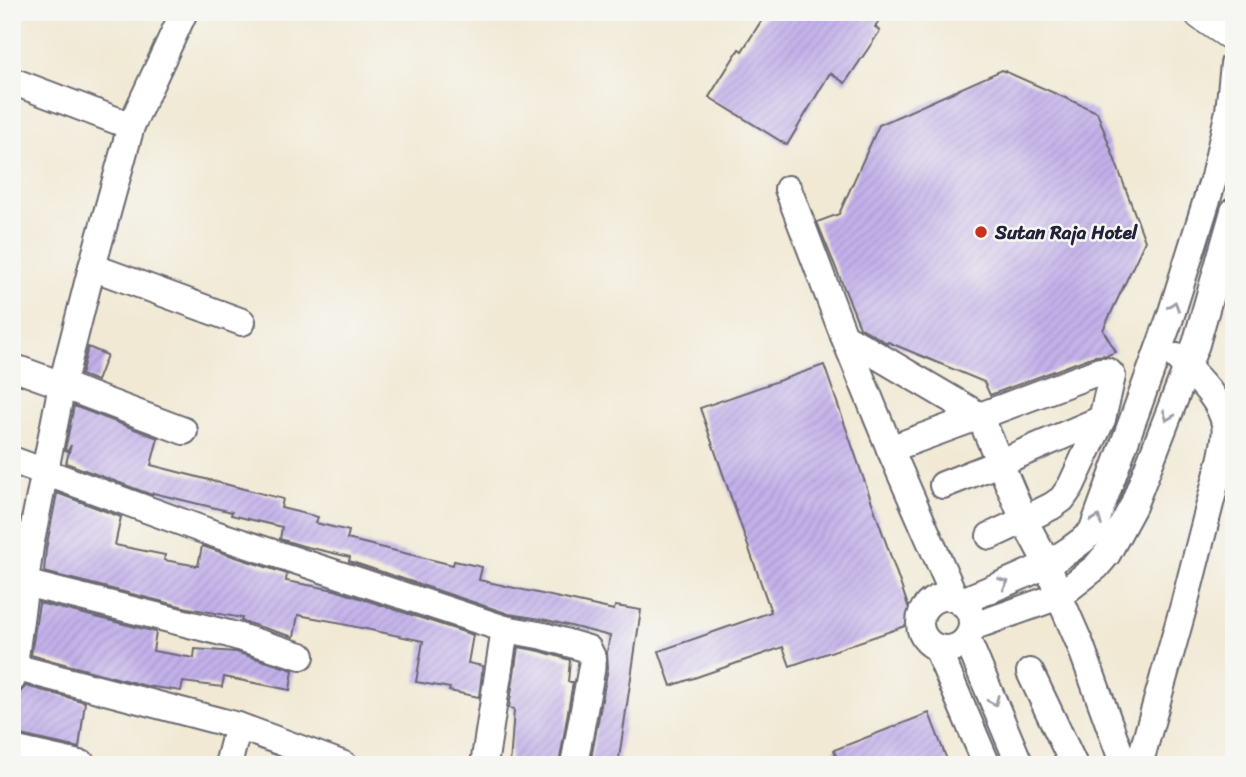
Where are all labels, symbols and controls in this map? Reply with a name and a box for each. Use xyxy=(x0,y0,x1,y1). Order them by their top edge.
place label: Sutan Raja Hotel xyxy=(994,216,1139,249)
marker: Sutan Raja Hotel xyxy=(973,224,989,240)
one-way arrow xyxy=(1166,300,1180,312)
one-way arrow xyxy=(1162,409,1176,421)
one-way arrow xyxy=(1088,514,1102,526)
one-way arrow xyxy=(997,577,1009,591)
one-way arrow xyxy=(986,694,1000,707)

